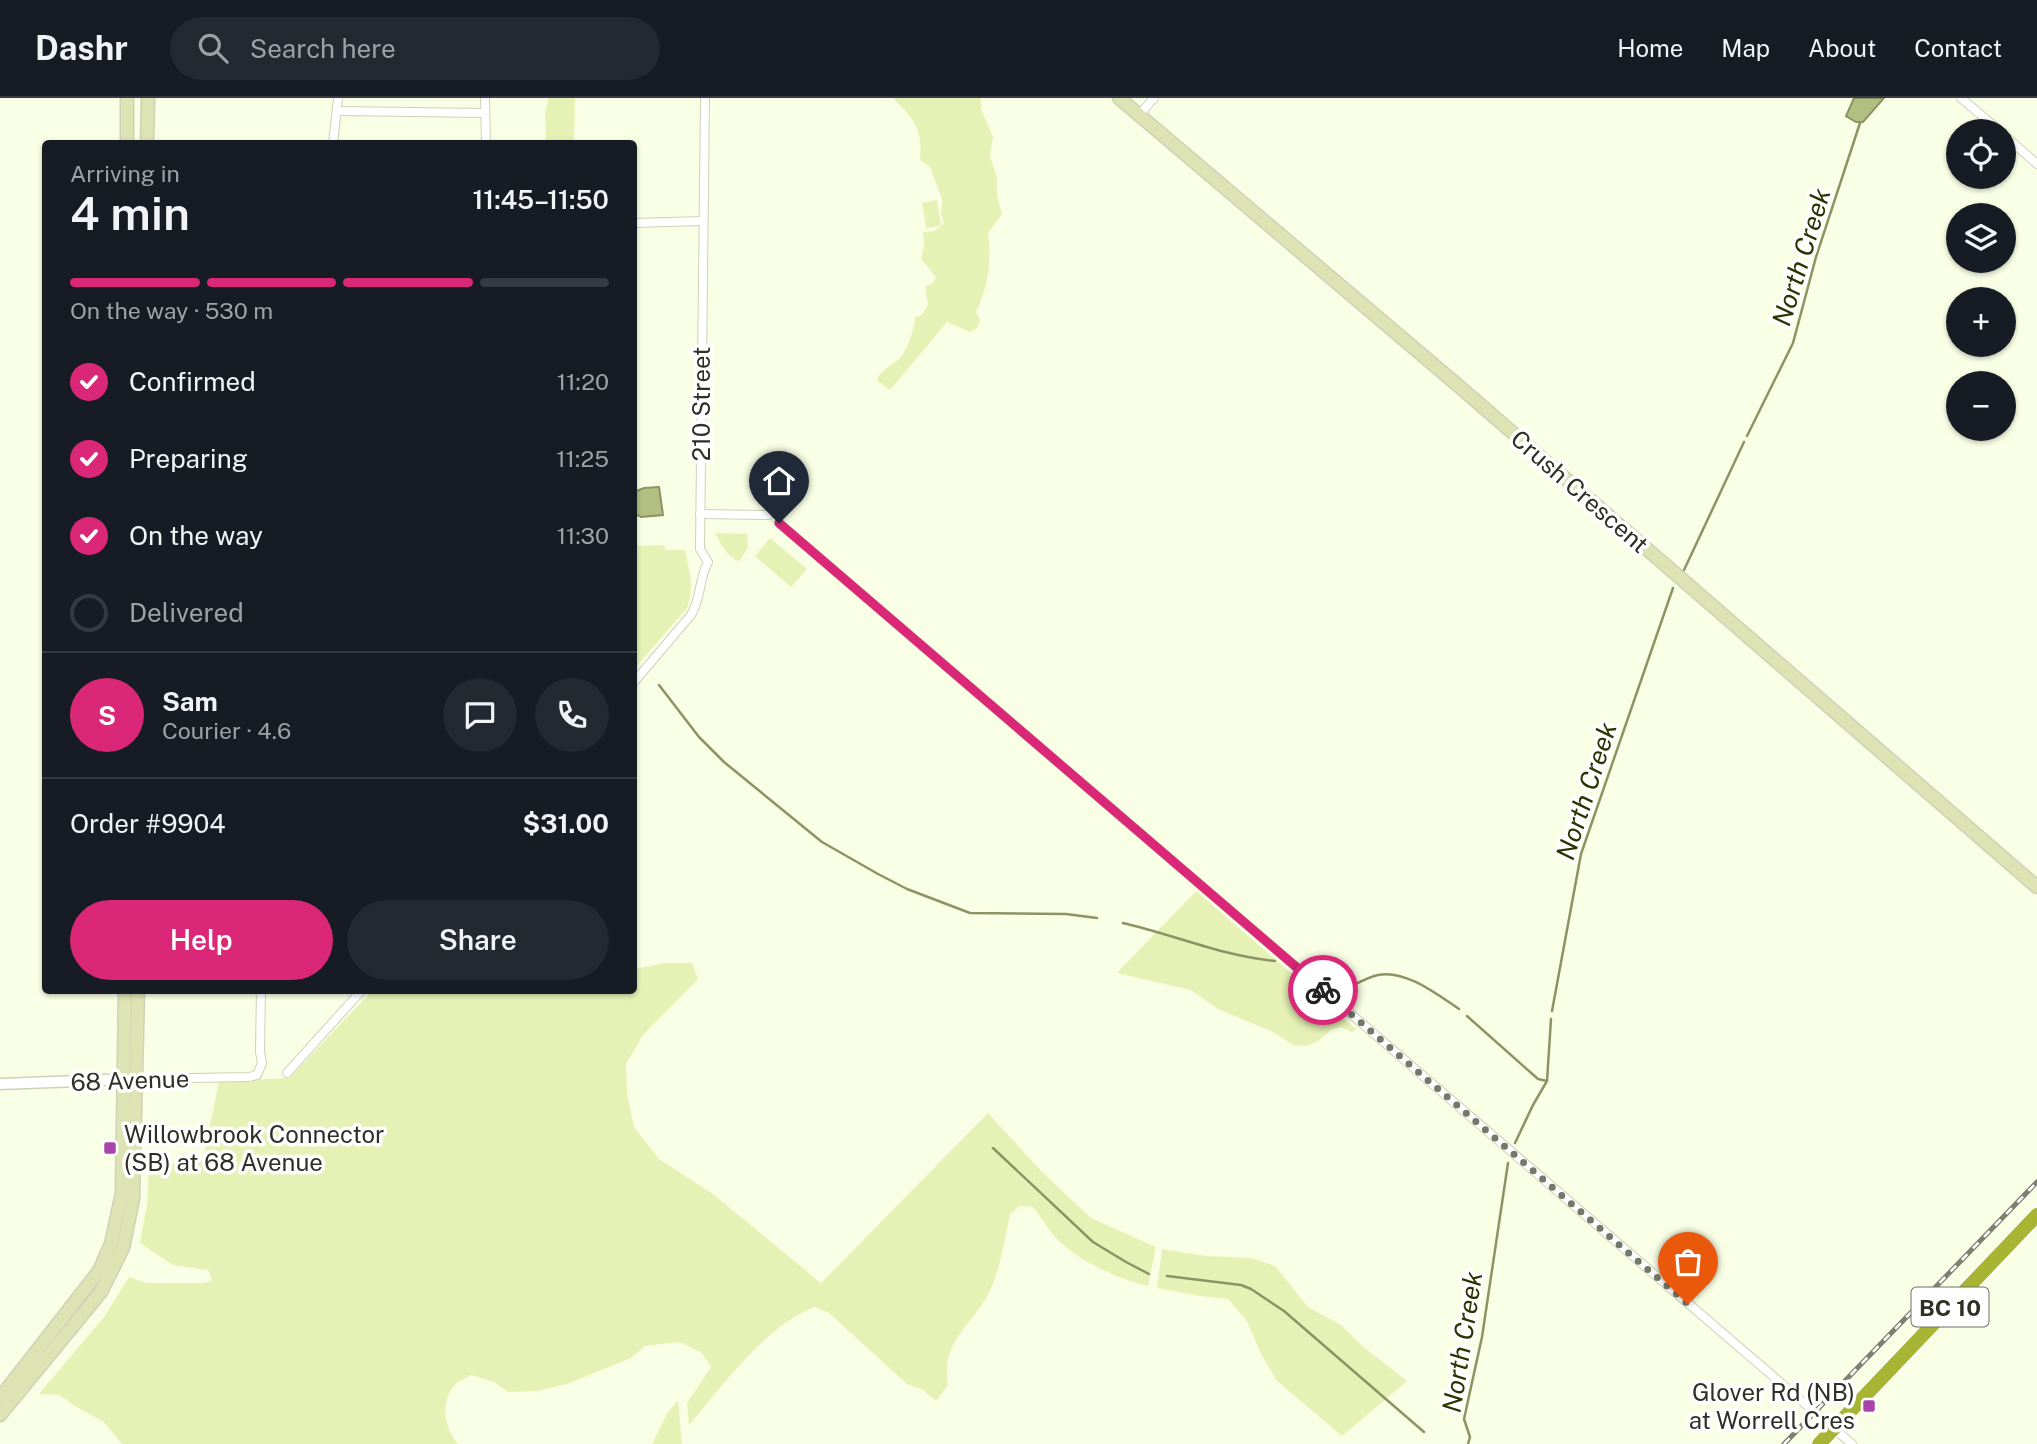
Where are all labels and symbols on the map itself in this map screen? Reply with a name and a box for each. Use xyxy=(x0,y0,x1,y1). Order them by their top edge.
water label: North Creek xyxy=(1765,184,1837,330)
street label: 210 Street xyxy=(687,347,715,461)
street label: Crush Crescent xyxy=(1506,424,1654,558)
pin xyxy=(749,451,809,523)
water label: North Creek xyxy=(1549,719,1623,863)
courier xyxy=(1288,955,1358,1025)
street label: 68 Avenue xyxy=(70,1064,190,1096)
place label: Willowbrook Connector (SB) at 68 Avenue xyxy=(124,1120,384,1176)
marker: Willowbrook Connector (SB) at 68 Avenue xyxy=(102,1140,118,1156)
pin xyxy=(1658,1232,1718,1304)
water label: North Creek xyxy=(1436,1269,1488,1415)
road number: BC 10 xyxy=(1912,1288,1988,1326)
place label: Glover Rd (NB) at Worrell Cres xyxy=(1689,1378,1855,1434)
marker: Glover Rd (NB) at Worrell Cres xyxy=(1861,1398,1877,1414)

